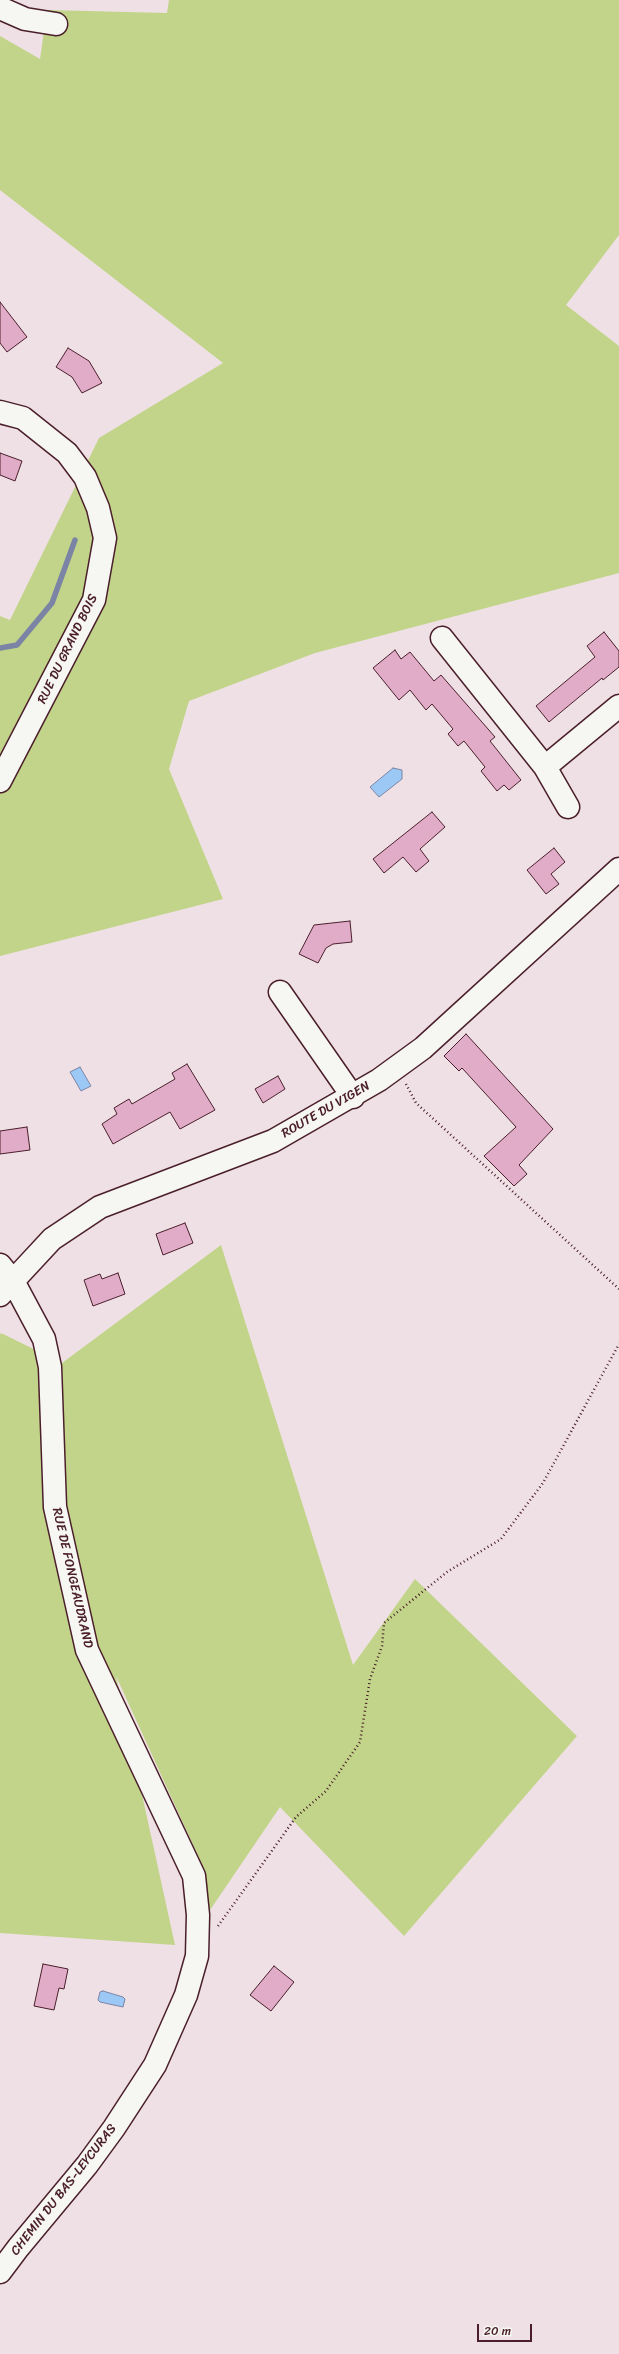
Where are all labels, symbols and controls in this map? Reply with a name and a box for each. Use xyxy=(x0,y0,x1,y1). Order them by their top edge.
street label: RUE DU GRAND BOIS xyxy=(35,591,101,707)
street label: ROUTE DU VIGEN xyxy=(279,1078,373,1142)
street label: RUE DE FONGEAUDRAND xyxy=(48,1506,96,1650)
street label: CHEMIN DU BAS-LEYCURAS xyxy=(8,2121,120,2259)
scale bar xyxy=(479,2316,534,2342)
text: 20 m xyxy=(484,2320,511,2342)

